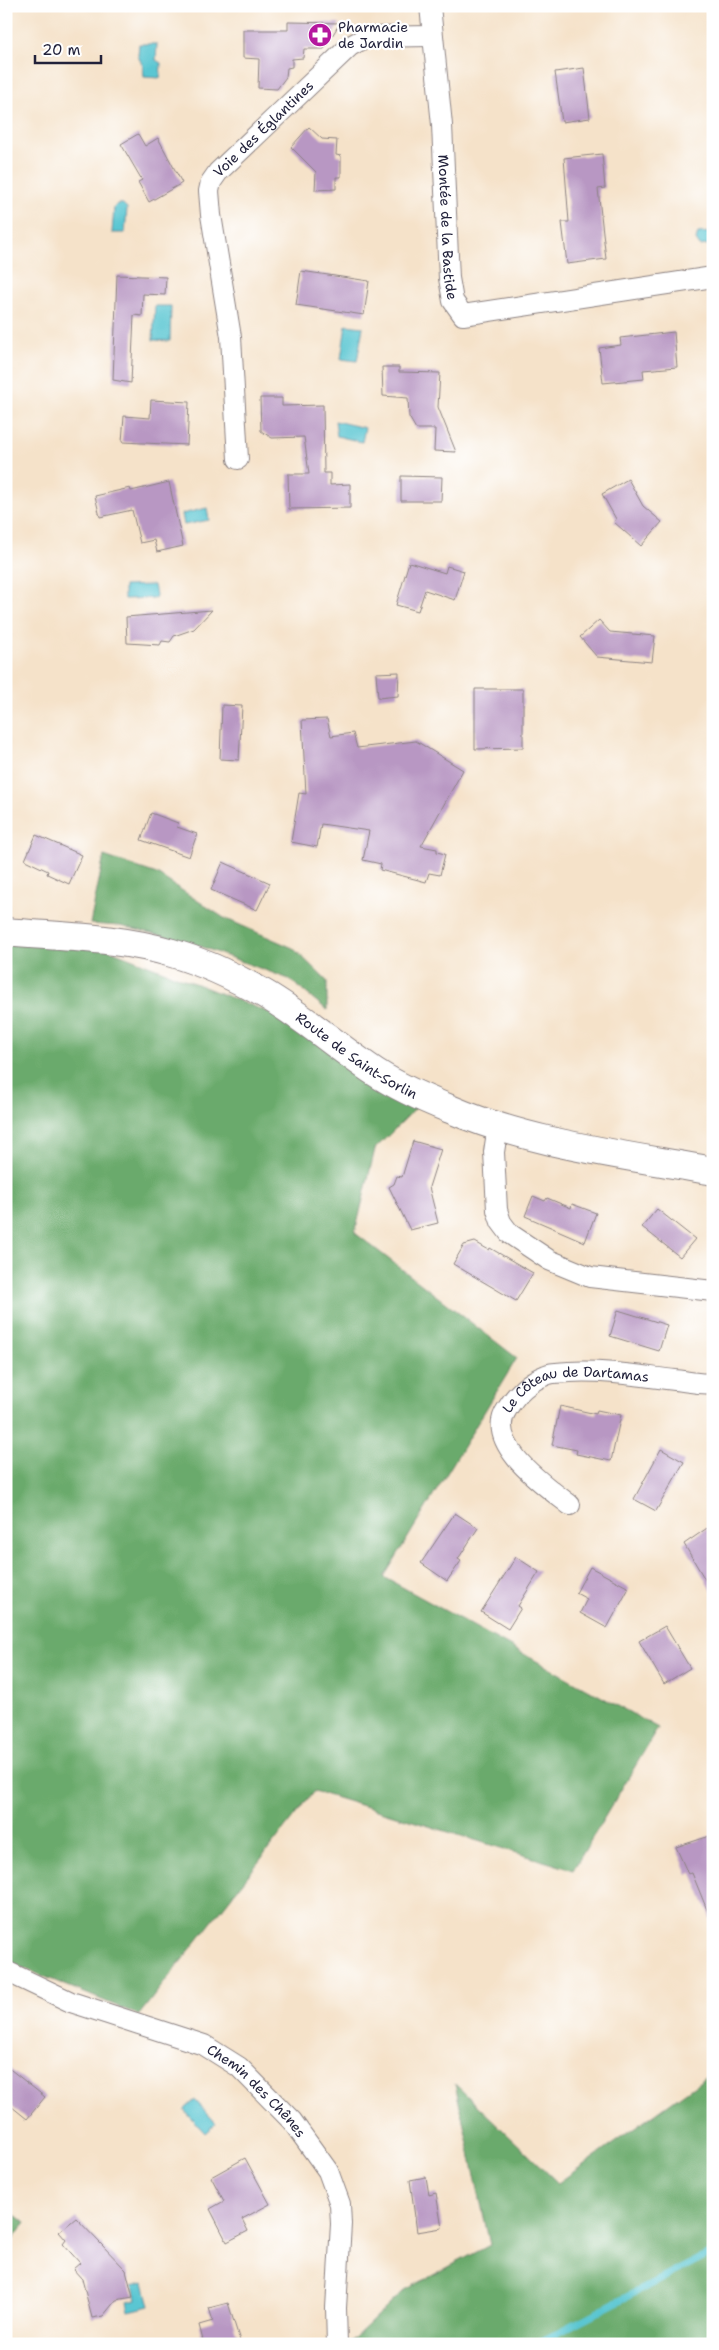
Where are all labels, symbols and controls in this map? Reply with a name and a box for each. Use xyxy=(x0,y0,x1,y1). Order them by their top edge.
place label: Pharmacie de Jardin xyxy=(338,18,408,52)
pharmacy icon: Pharmacie de Jardin xyxy=(307,22,333,48)
scale bar xyxy=(35,32,101,64)
text: 20 m xyxy=(42,40,81,60)
street label: Voie des Églantines xyxy=(209,76,317,181)
street label: Montée de la Bastide xyxy=(434,154,462,301)
street label: Route de Saint-Sorlin xyxy=(292,1008,421,1103)
street label: Le Côteau de Dartamas xyxy=(498,1363,650,1416)
street label: Chemin des Chênes xyxy=(204,2040,310,2141)

